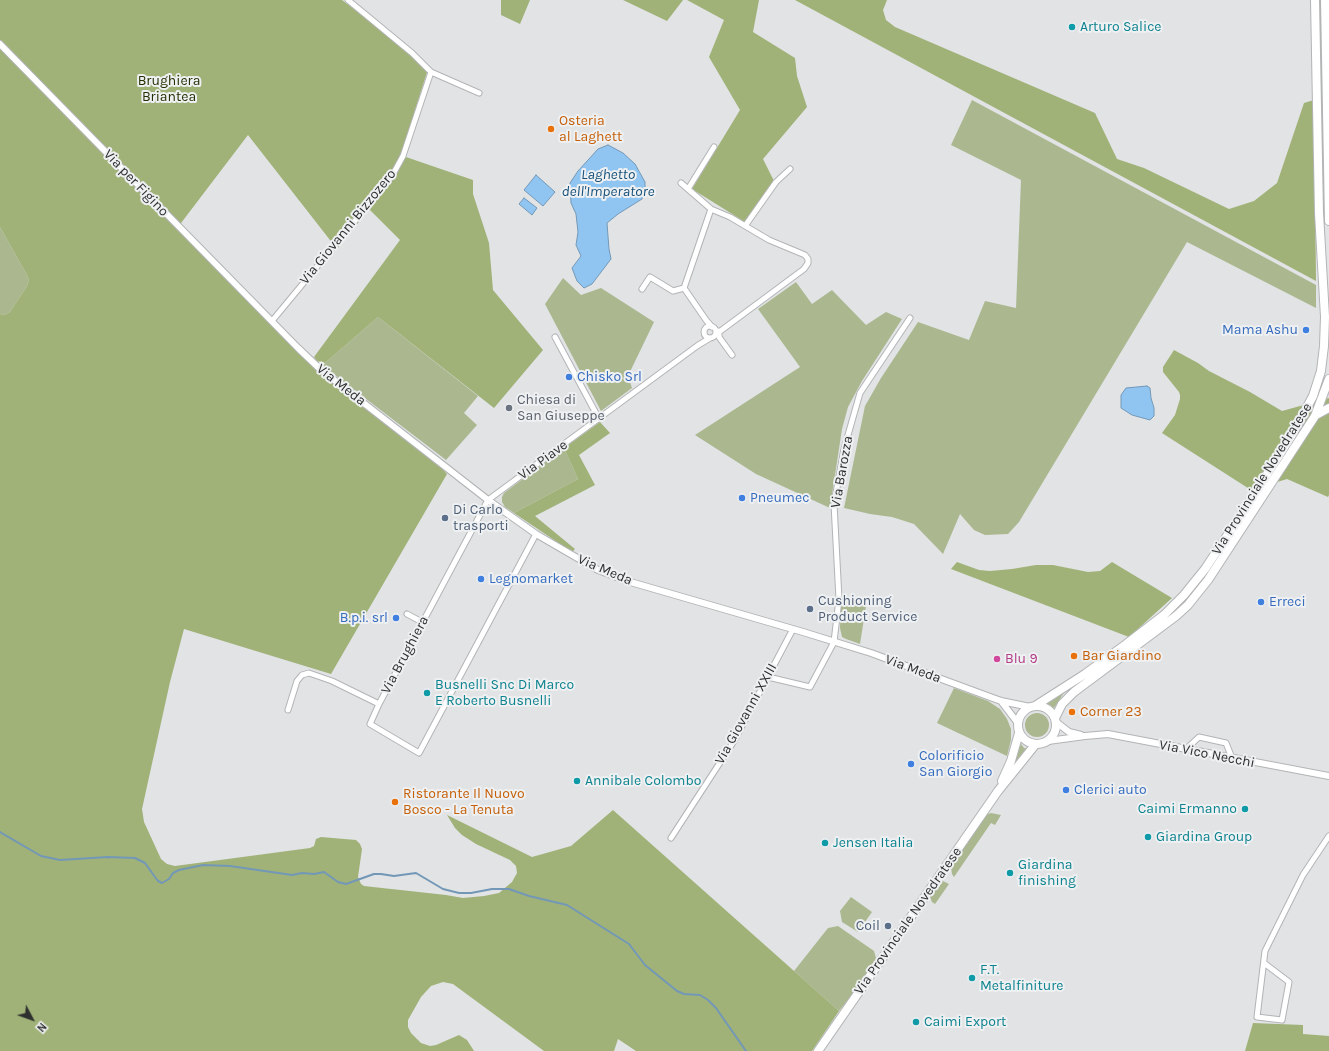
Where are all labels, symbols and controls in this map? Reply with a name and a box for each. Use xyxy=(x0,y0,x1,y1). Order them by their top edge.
place label: Arturo Salice xyxy=(1080,19,1162,35)
marker: Arturo Salice xyxy=(1067,22,1077,32)
park label: Brughiera Briantea xyxy=(138,73,200,106)
place label: Osteria al Laghett xyxy=(559,113,622,146)
marker: Osteria al Laghett xyxy=(546,124,556,134)
street label: Via per Figino xyxy=(100,146,172,220)
street label: Via Giovanni Bizzozero xyxy=(296,166,400,288)
water label: Laghetto dell'Imperatore xyxy=(562,166,654,201)
place label: Mama Ashu xyxy=(1222,322,1298,338)
marker: Mama Ashu xyxy=(1301,325,1311,335)
street label: Via Meda xyxy=(313,360,369,410)
place label: Chisko Srl xyxy=(577,369,642,385)
marker: Chisko Srl xyxy=(564,372,574,382)
place label: Chiesa di San Giuseppe xyxy=(517,392,605,424)
street label: Via Provinciale Novedratese xyxy=(1208,400,1316,558)
marker: Chiesa di San Giuseppe xyxy=(504,403,514,413)
street label: Via Barozza xyxy=(827,435,857,509)
street label: Via Piave xyxy=(515,436,571,484)
place label: Pneumec xyxy=(750,490,809,506)
marker: Pneumec xyxy=(737,493,747,503)
place label: Di Carlo trasporti xyxy=(453,502,509,534)
marker: Di Carlo trasporti xyxy=(440,513,450,523)
street label: Via Meda xyxy=(575,551,635,589)
place label: Legnomarket xyxy=(489,571,573,587)
marker: Legnomarket xyxy=(476,574,486,584)
place label: Cushioning Product Service xyxy=(818,593,917,626)
place label: Erreci xyxy=(1269,594,1306,610)
marker: Erreci xyxy=(1256,597,1266,607)
marker: Cushioning Product Service xyxy=(805,604,815,614)
place label: B.p.i. srl xyxy=(340,610,388,626)
street label: Via Brughiera xyxy=(377,613,433,697)
marker: B.p.i. srl xyxy=(391,613,401,623)
place label: Bar Giardino xyxy=(1082,648,1161,664)
street label: Via Meda xyxy=(883,651,943,687)
place label: Blu 9 xyxy=(1005,651,1038,667)
marker: Bar Giardino xyxy=(1069,651,1079,661)
marker: Blu 9 xyxy=(992,654,1002,664)
street label: Via Giovanni XXIII xyxy=(711,661,781,767)
place label: Busnelli Snc Di Marco E Roberto Busnelli xyxy=(435,677,574,710)
marker: Busnelli Snc Di Marco E Roberto Busnelli xyxy=(422,688,432,698)
place label: Corner 23 xyxy=(1080,704,1142,720)
marker: Corner 23 xyxy=(1067,707,1077,717)
street label: Via Vico Necchi xyxy=(1158,736,1256,772)
place label: Colorificio San Giorgio xyxy=(919,748,992,780)
marker: Colorificio San Giorgio xyxy=(906,759,916,769)
place label: Annibale Colombo xyxy=(585,773,701,789)
marker: Annibale Colombo xyxy=(572,776,582,786)
place label: Clerici auto xyxy=(1074,782,1147,798)
marker: Clerici auto xyxy=(1061,785,1071,795)
place label: Ristorante Il Nuovo Bosco - La Tenuta xyxy=(403,786,525,818)
marker: Ristorante Il Nuovo Bosco - La Tenuta xyxy=(390,797,400,807)
place label: Caimi Ermanno xyxy=(1138,801,1237,817)
marker: Caimi Ermanno xyxy=(1240,804,1250,814)
place label: Giardina Group xyxy=(1156,829,1252,845)
marker: Giardina Group xyxy=(1143,832,1153,842)
place label: Jensen Italia xyxy=(833,835,913,851)
marker: Jensen Italia xyxy=(820,838,830,848)
street label: Via Provinciale Novedratese xyxy=(851,844,965,998)
place label: Giardina finishing xyxy=(1018,857,1076,890)
marker: Giardina finishing xyxy=(1005,868,1015,878)
place label: Coil xyxy=(856,918,880,934)
marker: Coil xyxy=(883,921,893,931)
place label: F.T. Metalfiniture xyxy=(980,962,1064,994)
marker: F.T. Metalfiniture xyxy=(967,973,977,983)
north arrow xyxy=(12,999,52,1039)
place label: Caimi Export xyxy=(924,1014,1006,1030)
marker: Caimi Export xyxy=(911,1017,921,1027)
text: N xyxy=(34,1020,49,1034)

